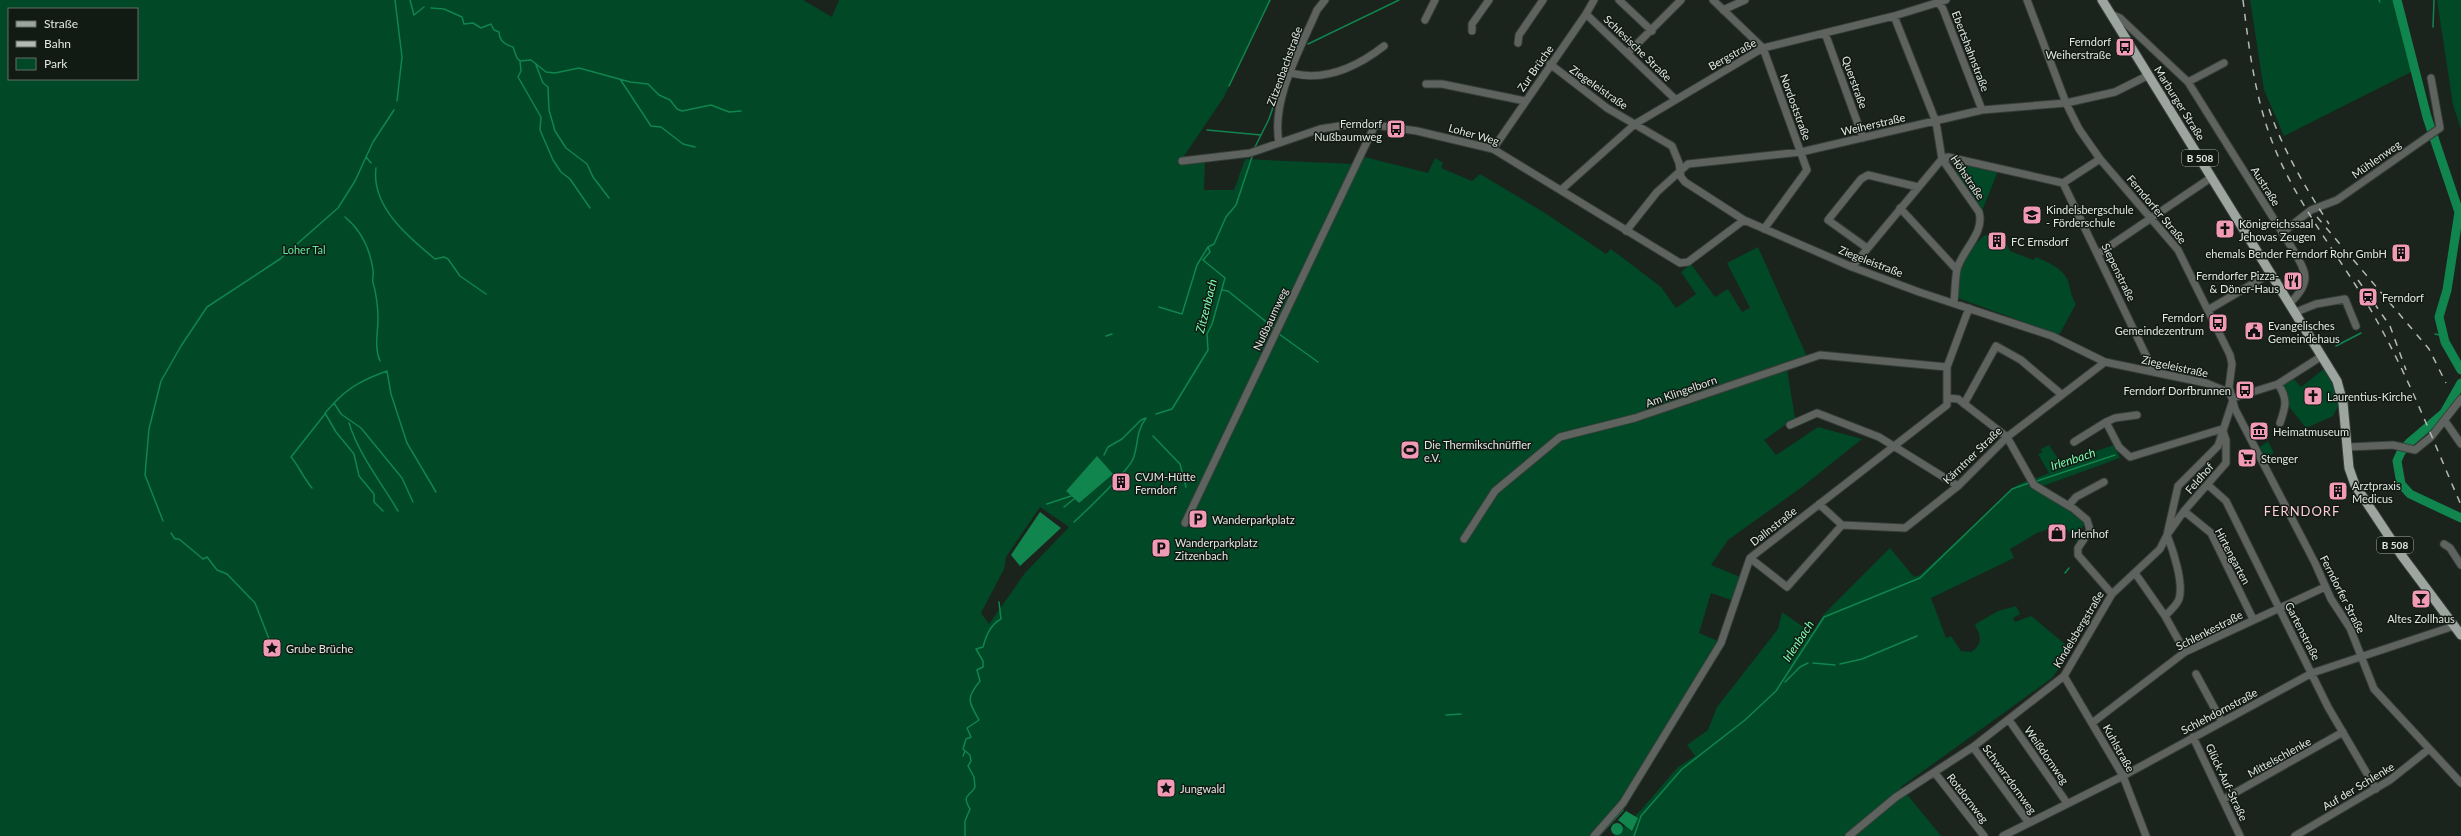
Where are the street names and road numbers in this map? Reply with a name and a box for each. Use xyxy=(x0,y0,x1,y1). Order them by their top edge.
street label: Ebertshahnstraße xyxy=(1950,9,1992,93)
street label: Schlesische Straße xyxy=(1601,12,1675,84)
street label: Zitzenbachstraße xyxy=(1264,24,1304,107)
street label: Bergstraße xyxy=(1706,35,1758,72)
street label: Zur Brüche xyxy=(1514,42,1556,94)
street label: Querstraße xyxy=(1839,54,1871,110)
street label: Ziegeleistraße xyxy=(1567,62,1631,112)
street label: Marburger Straße xyxy=(2152,64,2208,143)
street label: Nordoststraße xyxy=(1778,72,1814,142)
street label: Weiherstraße xyxy=(1840,110,1907,138)
street label: Loher Weg xyxy=(1447,121,1501,148)
street label: Mühlenweg xyxy=(2349,137,2403,181)
road number: B 508 xyxy=(2182,150,2218,166)
street label: Höhstraße xyxy=(1948,152,1988,202)
street label: Austraße xyxy=(2249,164,2283,208)
street label: Ferndorfer Straße xyxy=(2125,172,2190,246)
street label: Siepenstraße xyxy=(2099,241,2139,303)
street label: Ziegeleistraße xyxy=(1837,243,1905,279)
street label: Nußbaumweg xyxy=(1250,285,1290,352)
street label: Ziegeleistraße xyxy=(2140,353,2210,379)
street label: Am Klingelborn xyxy=(1644,373,1718,409)
street label: Kärntner Straße xyxy=(1940,424,2004,486)
street label: Feldhof xyxy=(2182,460,2216,496)
street label: Dallnstraße xyxy=(1747,504,1799,548)
street label: Hirtengarten xyxy=(2213,526,2253,586)
road number: B 508 xyxy=(2377,537,2413,553)
street label: Ferndorfer Straße xyxy=(2318,553,2368,635)
street label: Kindelsbergstraße xyxy=(2050,588,2106,670)
street label: Gartenstraße xyxy=(2283,600,2323,662)
street label: Schlenkestraße xyxy=(2173,608,2245,652)
street label: Schlehdornstraße xyxy=(2179,685,2260,737)
street label: Kuhlstraße xyxy=(2101,722,2137,774)
street label: Weißdornweg xyxy=(2022,723,2072,787)
street label: Mittelschlenke xyxy=(2245,734,2313,780)
street label: Glück-Auf-Straße xyxy=(2203,741,2251,823)
street label: Schwarzdornweg xyxy=(1980,742,2040,817)
street label: Auf der Schlenke xyxy=(2320,759,2396,813)
street label: Rotdornweg xyxy=(1945,771,1992,826)

